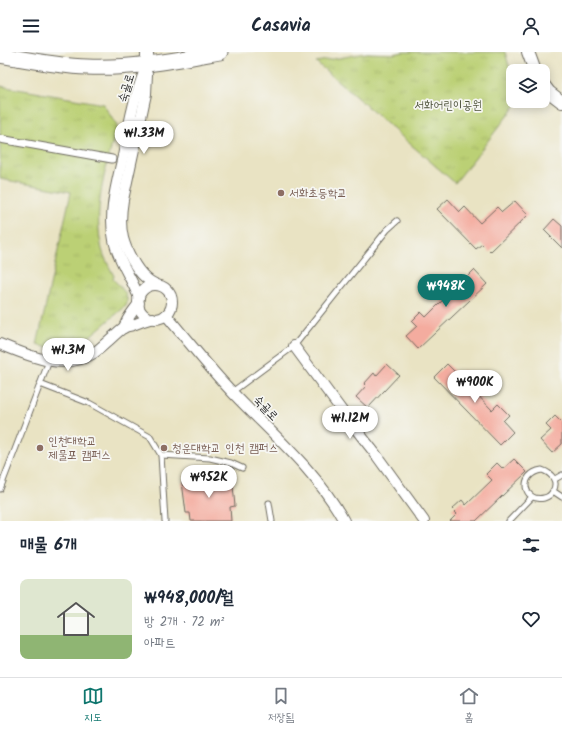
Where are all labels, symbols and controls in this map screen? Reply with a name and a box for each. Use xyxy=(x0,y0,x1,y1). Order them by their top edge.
text: Casavia xyxy=(251,12,311,41)
icon: menu xyxy=(20,15,42,37)
icon: person xyxy=(520,15,542,37)
map controls xyxy=(506,64,550,108)
button: layers xyxy=(506,64,550,108)
street label: 숙골로 xyxy=(113,72,140,105)
park label: 서화어린이공원 xyxy=(414,96,482,115)
pin: ₩1.33M xyxy=(111,121,177,155)
text: ₩1.33M xyxy=(124,123,164,144)
place label: 서화초등학교 xyxy=(289,184,347,203)
marker: 서화초등학교 xyxy=(276,188,286,198)
pin: ₩948K xyxy=(418,274,474,308)
text: ₩948K xyxy=(427,276,465,297)
pin: ₩1.3M xyxy=(40,338,96,372)
text: ₩1.3M xyxy=(51,340,85,361)
pin: ₩900K xyxy=(447,370,503,404)
text: ₩900K xyxy=(456,372,494,393)
street label: 숙골로 xyxy=(249,391,283,425)
pin: ₩1.12M xyxy=(317,406,383,440)
text: ₩1.12M xyxy=(331,408,369,429)
place label: 인천대학교 제물포 캠퍼스 xyxy=(48,432,111,465)
place label: 청운대학교 인천 캠퍼스 xyxy=(172,439,278,458)
marker: 인천대학교 제물포 캠퍼스 xyxy=(35,443,45,453)
marker: 청운대학교 인천 캠퍼스 xyxy=(159,443,169,453)
pin: ₩952K xyxy=(181,465,237,499)
text: ₩952K xyxy=(190,467,228,488)
text: 매물 6개 xyxy=(20,532,77,559)
icon: filters xyxy=(520,534,542,556)
text: ₩948,000/월 xyxy=(144,585,234,612)
icon: home xyxy=(52,595,100,643)
icon: heart xyxy=(520,608,542,630)
text: 방 2개 · 72 m² xyxy=(144,612,224,633)
text: 아파트 xyxy=(144,633,175,654)
tab: 지도 xyxy=(82,685,104,727)
tab: 저장됨 xyxy=(268,685,294,727)
tab: 홈 xyxy=(458,685,480,727)

